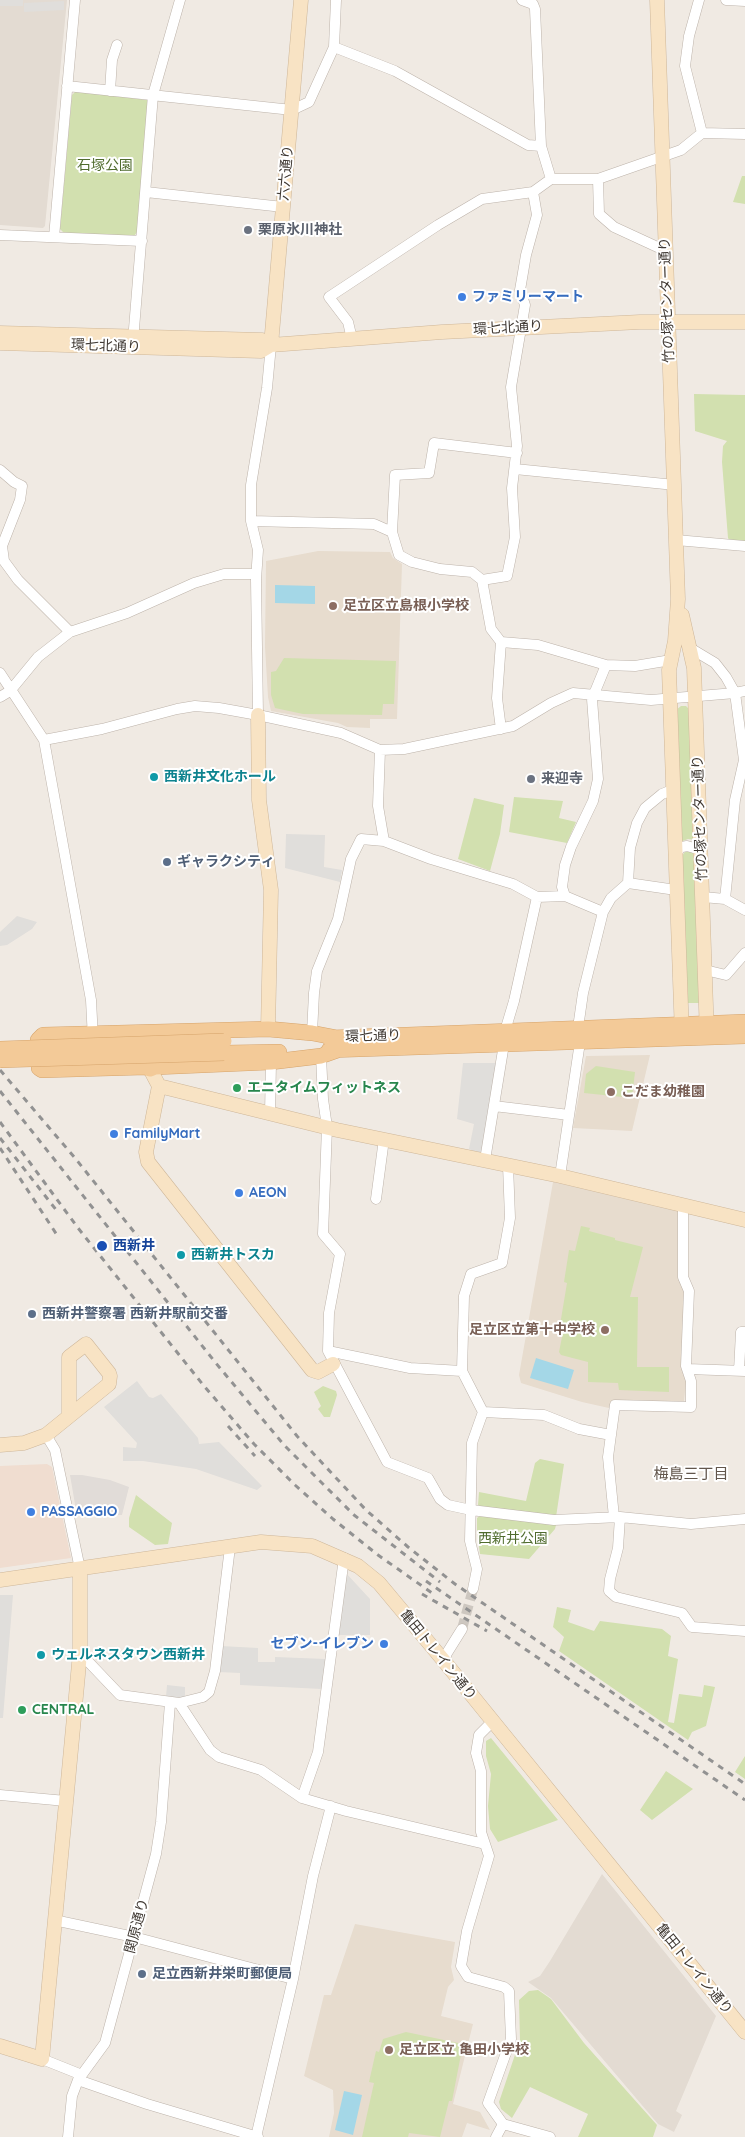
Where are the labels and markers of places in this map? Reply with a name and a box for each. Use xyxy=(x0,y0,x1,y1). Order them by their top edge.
place label: 栗原氷川神社 xyxy=(258,222,342,238)
marker: 栗原氷川神社 xyxy=(242,224,254,236)
place label: ファミリーマート xyxy=(472,289,584,305)
marker: ファミリーマート xyxy=(456,291,468,303)
place label: 足立区立島根小学校 xyxy=(343,598,469,614)
marker: 足立区立島根小学校 xyxy=(327,600,339,612)
place label: 西新井文化ホール xyxy=(164,769,276,785)
marker: 西新井文化ホール xyxy=(148,771,160,783)
place label: 来迎寺 xyxy=(541,771,583,787)
marker: 来迎寺 xyxy=(525,773,537,785)
place label: ギャラクシティ xyxy=(177,854,275,870)
marker: ギャラクシティ xyxy=(161,856,173,868)
place label: エニタイムフィットネス xyxy=(247,1080,401,1096)
marker: エニタイムフィットネス xyxy=(231,1082,243,1094)
place label: こだま幼稚園 xyxy=(621,1084,705,1100)
marker: こだま幼稚園 xyxy=(605,1086,617,1098)
place label: FamilyMart xyxy=(124,1126,200,1142)
marker: FamilyMart xyxy=(108,1128,120,1140)
place label: AEON xyxy=(249,1185,287,1201)
marker: AEON xyxy=(233,1187,245,1199)
place label: 西新井 xyxy=(113,1238,155,1254)
marker: 西新井 xyxy=(95,1239,109,1253)
place label: 西新井トスカ xyxy=(191,1247,275,1263)
marker: 西新井トスカ xyxy=(175,1249,187,1261)
place label: 西新井警察署 西新井駅前交番 xyxy=(42,1306,228,1322)
marker: 西新井警察署 西新井駅前交番 xyxy=(26,1308,38,1320)
place label: 足立区立第十中学校 xyxy=(469,1322,595,1338)
marker: 足立区立第十中学校 xyxy=(599,1324,611,1336)
place label: PASSAGGIO xyxy=(41,1504,117,1520)
marker: PASSAGGIO xyxy=(25,1506,37,1518)
place label: セブン-イレブン xyxy=(270,1636,374,1652)
marker: セブン-イレブン xyxy=(378,1638,390,1650)
place label: ウェルネスタウン西新井 xyxy=(51,1647,205,1663)
marker: ウェルネスタウン西新井 xyxy=(35,1649,47,1661)
place label: CENTRAL xyxy=(32,1702,94,1718)
marker: CENTRAL xyxy=(16,1704,28,1716)
place label: 足立西新井栄町郵便局 xyxy=(152,1966,292,1982)
marker: 足立西新井栄町郵便局 xyxy=(136,1968,148,1980)
place label: 足立区立 亀田小学校 xyxy=(399,2042,529,2058)
marker: 足立区立 亀田小学校 xyxy=(383,2044,395,2056)

